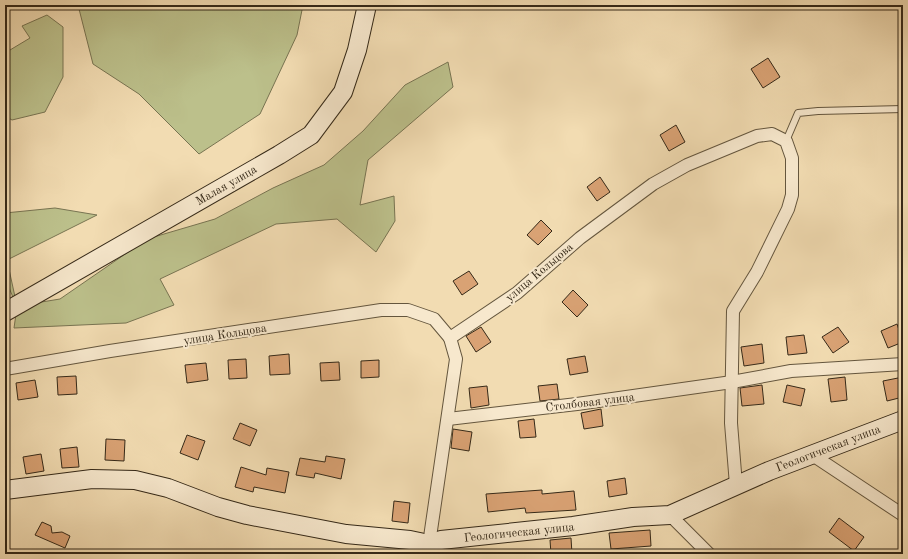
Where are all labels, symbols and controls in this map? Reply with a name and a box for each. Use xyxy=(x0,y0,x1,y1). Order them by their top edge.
street label: Малая улица xyxy=(194,164,259,208)
street label: улица Кольцова xyxy=(504,241,576,304)
street label: улица Кольцова xyxy=(183,322,268,347)
street label: Столбовая улица xyxy=(545,392,635,414)
street label: Геологическая улица xyxy=(774,423,882,474)
street label: Геологическая улица xyxy=(463,521,575,545)

